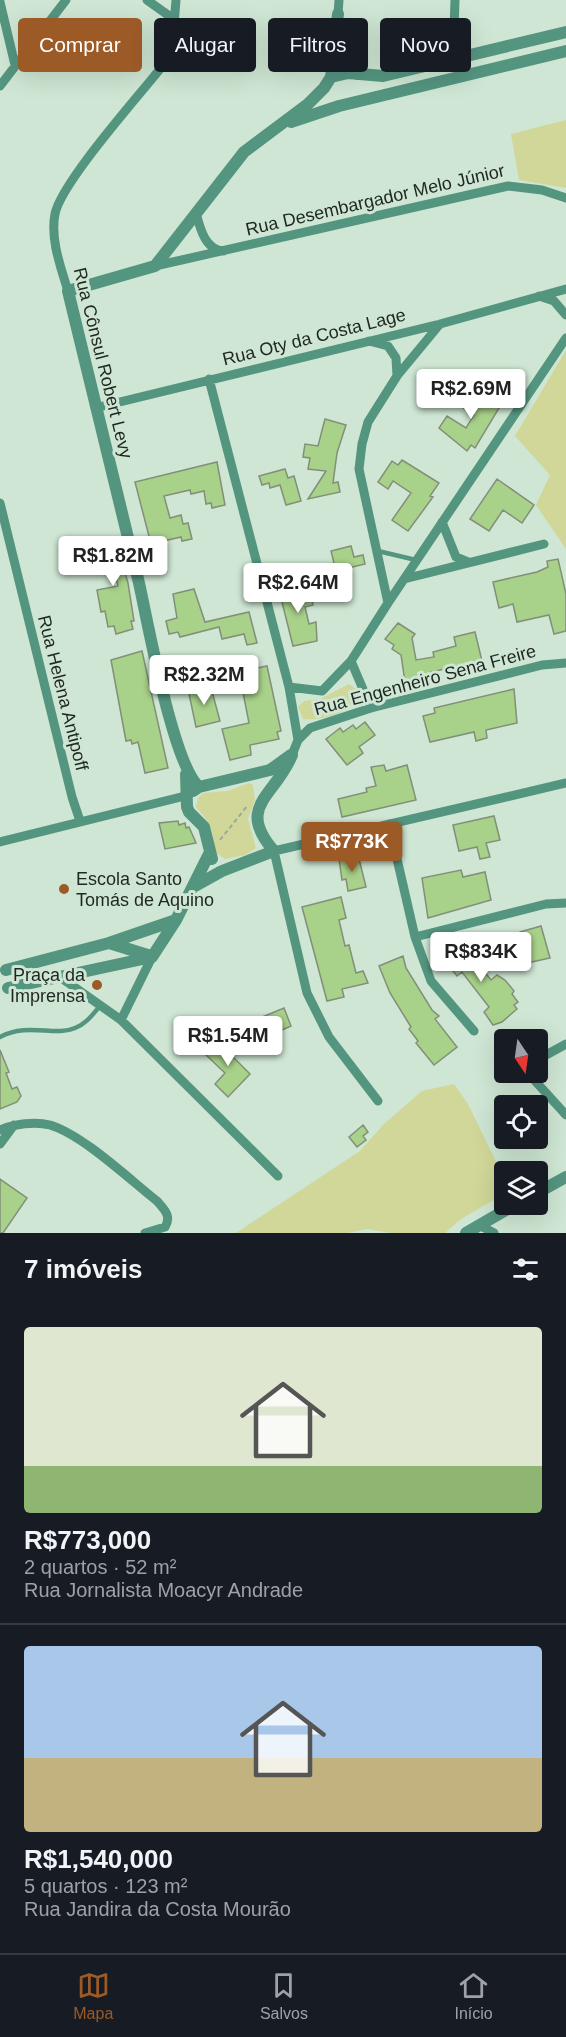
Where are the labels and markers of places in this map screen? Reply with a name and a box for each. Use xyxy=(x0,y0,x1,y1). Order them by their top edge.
pin: R$2.69M xyxy=(416,369,526,420)
pin: R$1.82M xyxy=(58,536,168,587)
pin: R$2.64M xyxy=(243,563,353,614)
pin: R$2.32M xyxy=(149,655,259,706)
pin: R$773K xyxy=(303,822,401,873)
place label: Escola Santo Tomás de Aquino xyxy=(76,869,214,910)
marker: Escola Santo Tomás de Aquino xyxy=(57,882,71,896)
pin: R$834K xyxy=(432,932,530,983)
place label: Praça da Imprensa xyxy=(10,965,86,1006)
marker: Praça da Imprensa xyxy=(90,978,104,992)
pin: R$1.54M xyxy=(173,1016,283,1067)

